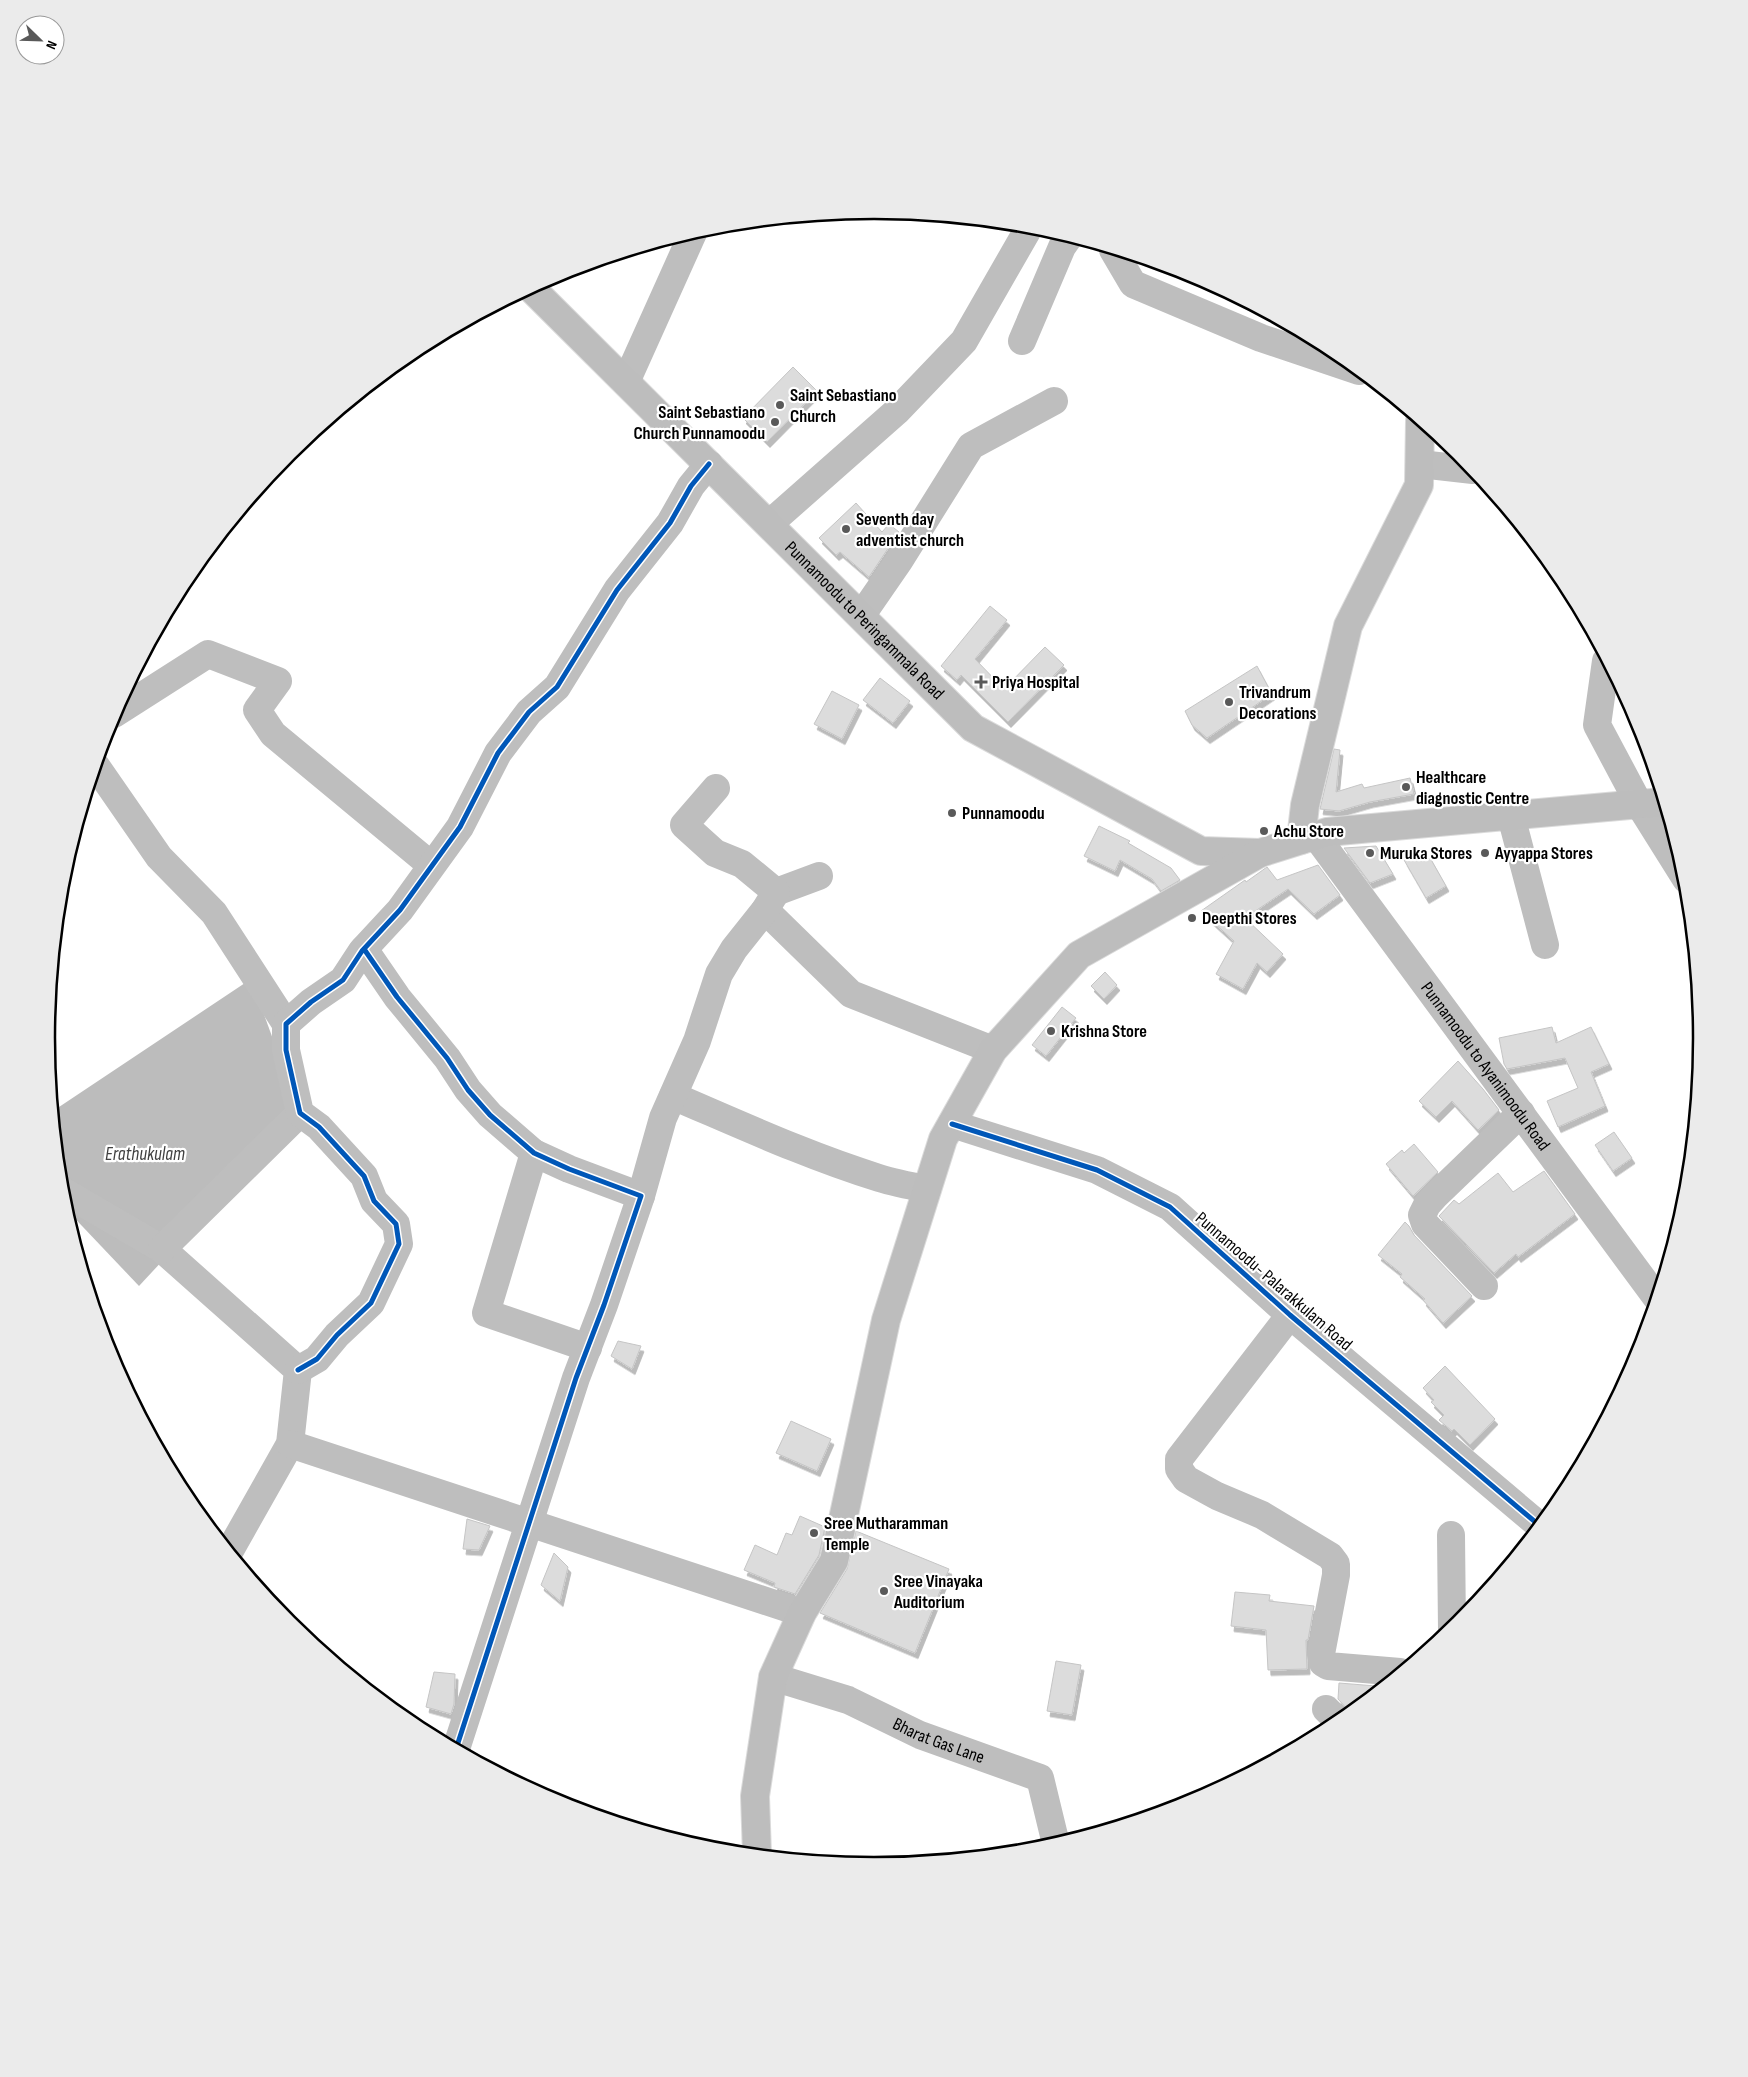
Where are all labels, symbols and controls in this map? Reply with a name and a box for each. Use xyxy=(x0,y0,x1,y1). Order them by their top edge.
north arrow xyxy=(15,15,65,65)
text: N xyxy=(42,38,61,52)
place label: Saint Sebastiano Church xyxy=(790,385,897,427)
marker: Saint Sebastiano Church xyxy=(774,399,786,411)
place label: Saint Sebastiano Church Punnamoodu xyxy=(633,402,765,444)
marker: Saint Sebastiano Church Punnamoodu xyxy=(769,416,781,428)
place label: Seventh day adventist church xyxy=(856,509,964,551)
marker: Seventh day adventist church xyxy=(840,523,852,535)
street label: Punnamoodu to Peringammala Road xyxy=(781,537,948,704)
place label: Priya Hospital xyxy=(992,672,1079,693)
marker: Priya Hospital xyxy=(974,675,988,689)
place label: Trivandrum Decorations xyxy=(1239,682,1317,724)
marker: Trivandrum Decorations xyxy=(1223,696,1235,708)
place label: Healthcare diagnostic Centre xyxy=(1416,767,1529,809)
marker: Healthcare diagnostic Centre xyxy=(1400,781,1412,793)
place label: Punnamoodu xyxy=(962,803,1045,824)
marker: Punnamoodu xyxy=(946,807,958,819)
place label: Achu Store xyxy=(1273,821,1344,842)
marker: Achu Store xyxy=(1258,825,1270,837)
place label: Muruka Stores xyxy=(1380,843,1472,864)
place label: Ayyappa Stores xyxy=(1494,843,1593,864)
marker: Muruka Stores xyxy=(1364,847,1376,859)
marker: Ayyappa Stores xyxy=(1479,847,1491,859)
place label: Deepthi Stores xyxy=(1202,908,1297,929)
marker: Deepthi Stores xyxy=(1186,912,1198,924)
street label: Punnamoodu to Ayanimoodu Road xyxy=(1416,978,1554,1155)
place label: Krishna Store xyxy=(1061,1021,1147,1042)
marker: Krishna Store xyxy=(1045,1025,1057,1037)
water label: Erathukulam xyxy=(105,1143,185,1166)
street label: Punnamoodu- Palarakkulam Road xyxy=(1191,1208,1356,1355)
place label: Sree Mutharamman Temple xyxy=(824,1513,948,1555)
marker: Sree Mutharamman Temple xyxy=(808,1527,820,1539)
place label: Sree Vinayaka Auditorium xyxy=(893,1571,983,1613)
marker: Sree Vinayaka Auditorium xyxy=(878,1585,890,1597)
street label: Bharat Gas Lane xyxy=(889,1713,987,1768)

